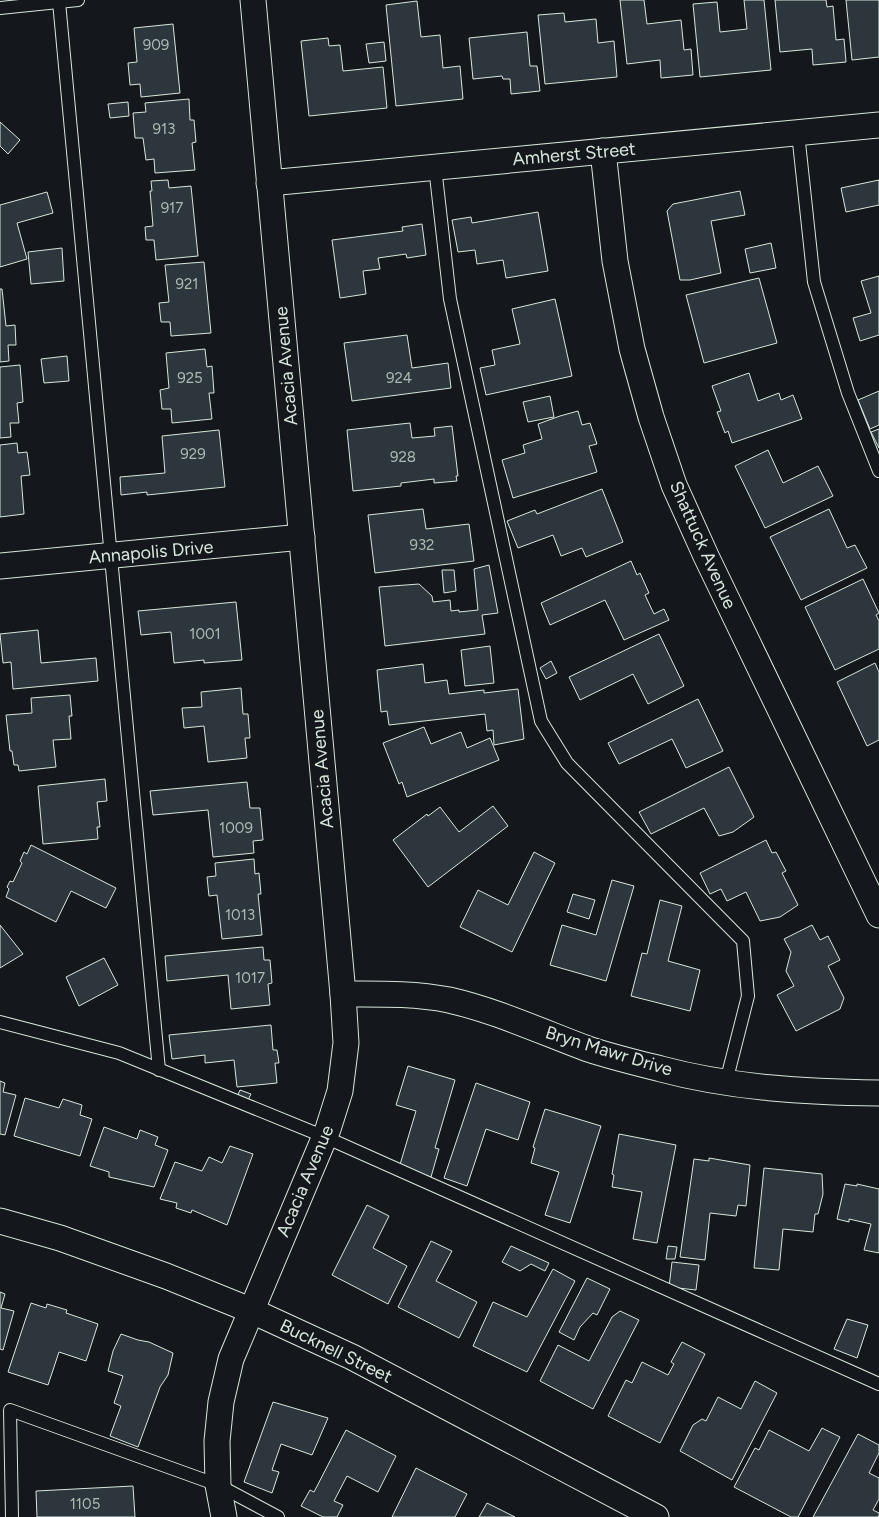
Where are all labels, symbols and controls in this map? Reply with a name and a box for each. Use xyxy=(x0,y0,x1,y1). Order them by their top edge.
house number: 909 xyxy=(143,36,169,54)
house number: 913 xyxy=(153,120,175,138)
street label: Amherst Street xyxy=(512,138,637,170)
house number: 917 xyxy=(161,199,183,217)
house number: 921 xyxy=(175,275,199,293)
street label: Acacia Avenue xyxy=(270,305,302,426)
house number: 925 xyxy=(177,369,203,387)
house number: 924 xyxy=(386,369,412,387)
house number: 929 xyxy=(180,445,206,463)
house number: 928 xyxy=(390,448,416,466)
street label: Shattuck Avenue xyxy=(665,478,741,613)
street label: Annapolis Drive xyxy=(88,536,214,568)
house number: 932 xyxy=(409,536,435,554)
house number: 1001 xyxy=(189,625,221,643)
street label: Acacia Avenue xyxy=(306,708,338,829)
house number: 1009 xyxy=(219,819,253,837)
house number: 1013 xyxy=(225,906,255,924)
house number: 1017 xyxy=(235,969,265,987)
street label: Bryn Mawr Drive xyxy=(543,1021,675,1081)
street label: Acacia Avenue xyxy=(272,1122,339,1240)
street label: Bucknell Street xyxy=(276,1314,396,1388)
house number: 1105 xyxy=(70,1495,100,1513)

